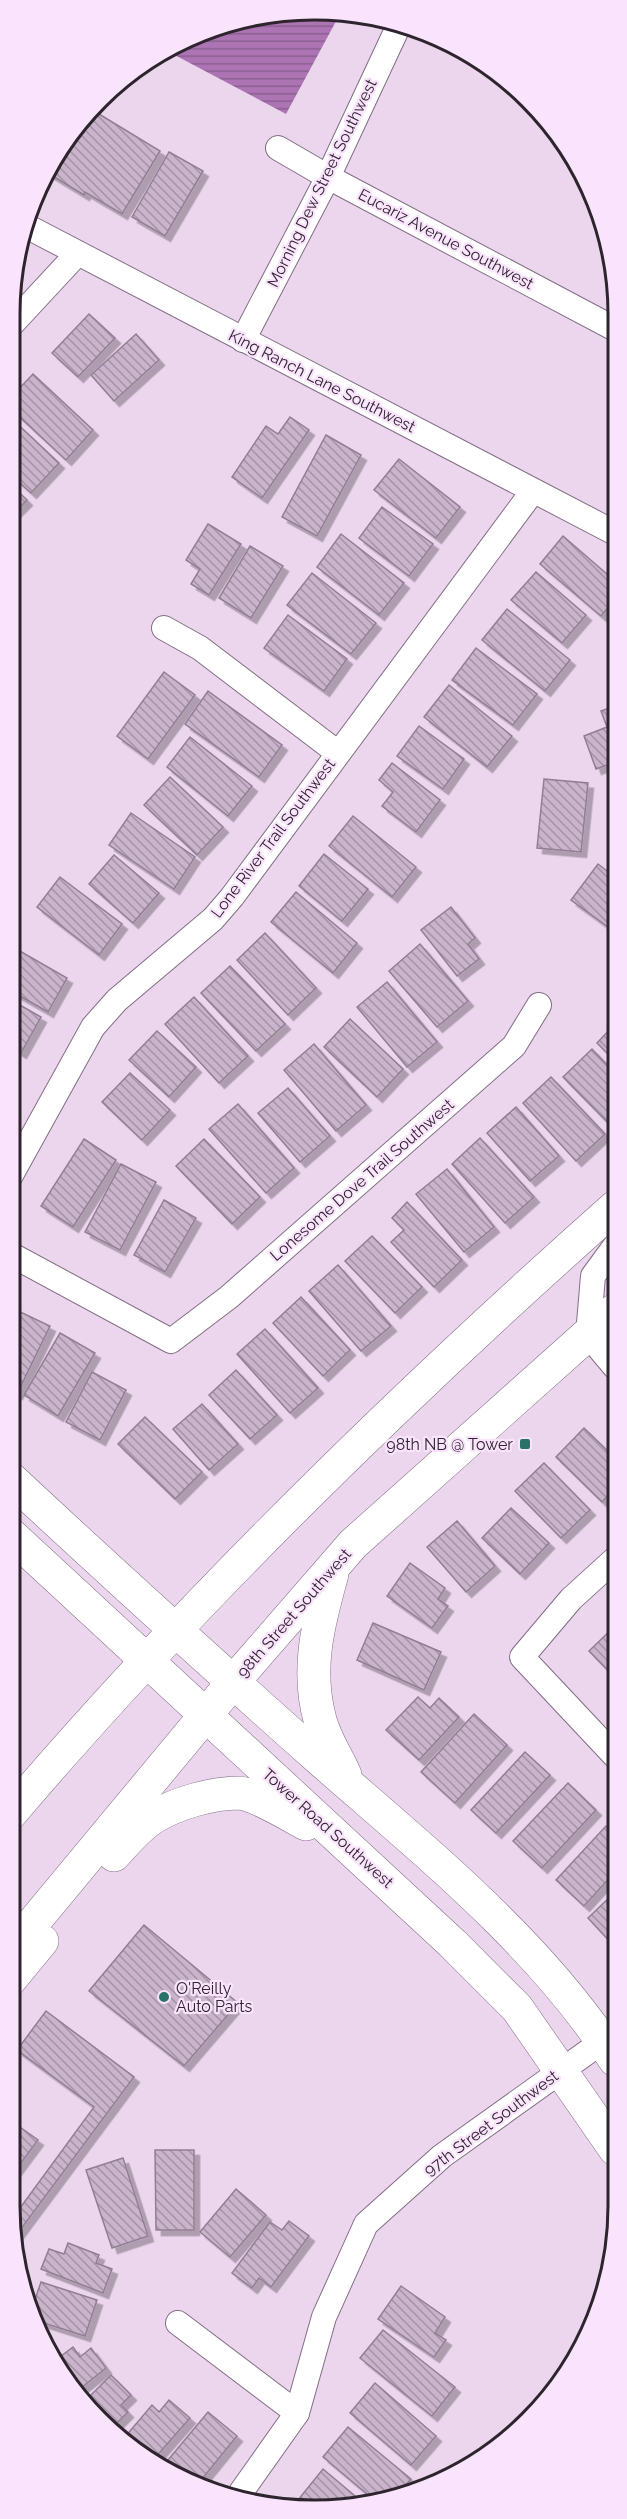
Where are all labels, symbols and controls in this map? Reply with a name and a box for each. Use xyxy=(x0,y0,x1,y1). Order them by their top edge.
street label: Morning Dew Street Southwest xyxy=(263,75,381,290)
street label: Eucariz Avenue Southwest xyxy=(355,185,537,294)
street label: King Ranch Lane Southwest xyxy=(226,326,419,437)
street label: Lone River Trail Southwest xyxy=(207,754,339,921)
street label: Lonesome Dove Trail Southwest xyxy=(266,1095,458,1265)
place label: 98th NB @ Tower xyxy=(386,1435,513,1454)
marker: 98th NB @ Tower xyxy=(518,1437,532,1451)
street label: 98th Street Southwest xyxy=(233,1544,356,1681)
street label: Tower Road Southwest xyxy=(259,1764,398,1892)
place label: O'Reilly Auto Parts xyxy=(176,1979,253,2016)
marker: O'Reilly Auto Parts xyxy=(157,1990,171,2004)
street label: 97th Street Southwest xyxy=(420,2066,562,2180)

